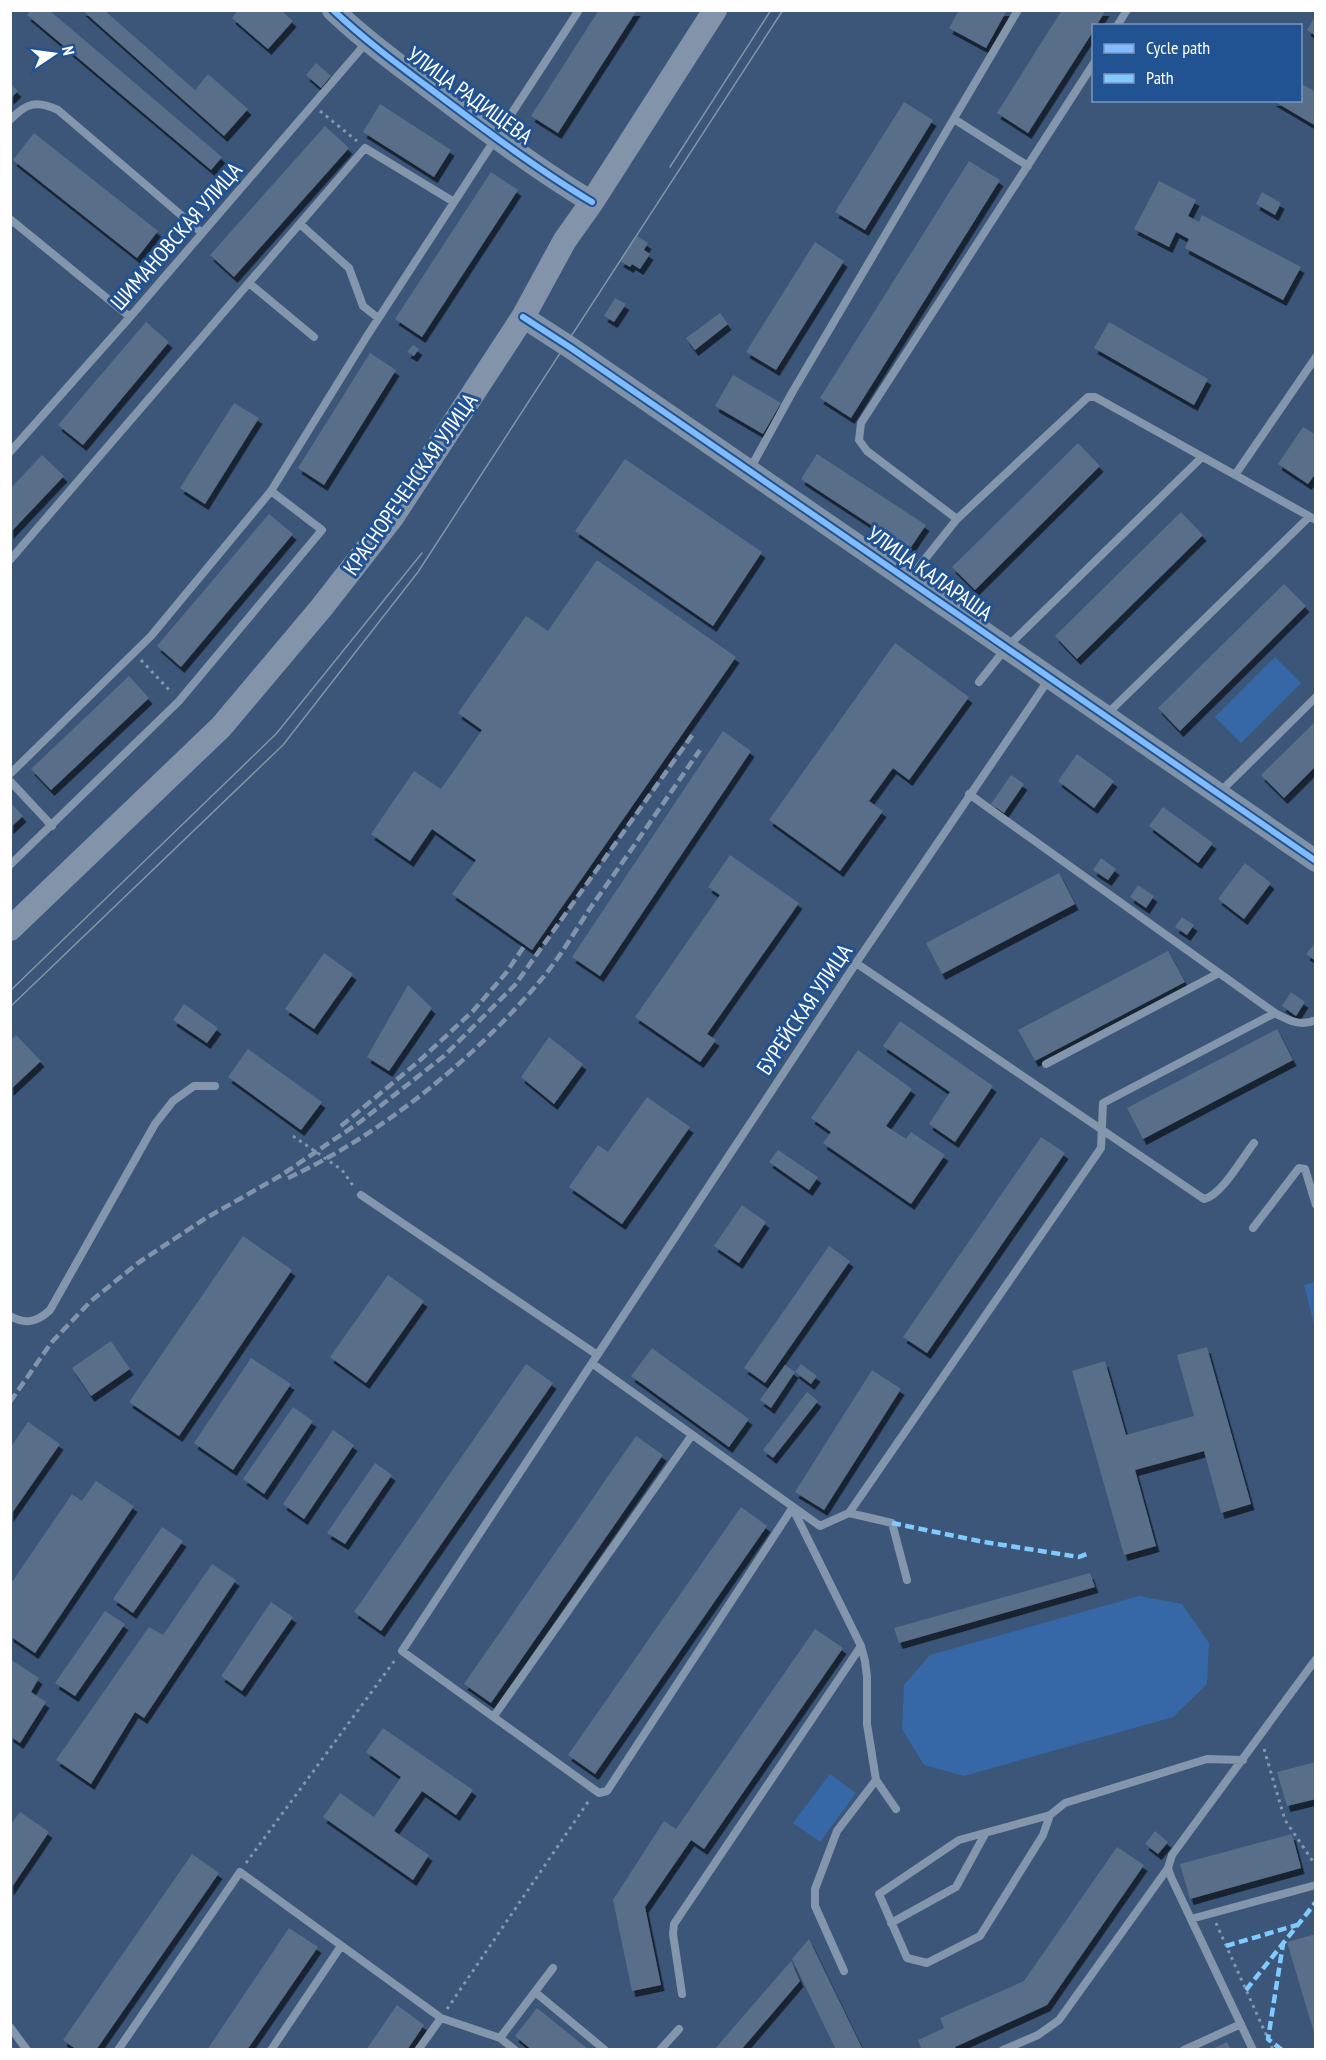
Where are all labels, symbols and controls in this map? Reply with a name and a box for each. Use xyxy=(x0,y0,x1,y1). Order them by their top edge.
north arrow xyxy=(24,24,84,84)
legend xyxy=(1092,24,1302,102)
text: Cycle path xyxy=(1146,36,1210,59)
street label: УЛИЦА РАДИЩЕВА xyxy=(402,40,539,150)
text: N xyxy=(58,44,79,57)
text: Path xyxy=(1146,66,1174,89)
street label: ШИМАНОВСКАЯ УЛИЦА xyxy=(104,156,248,316)
street label: КРАСНОРЕЧЕНСКАЯ УЛИЦА xyxy=(337,387,484,580)
street label: УЛИЦА КАЛАРАША xyxy=(862,519,999,627)
street label: БУРЕЙСКАЯ УЛИЦА xyxy=(750,938,858,1080)

